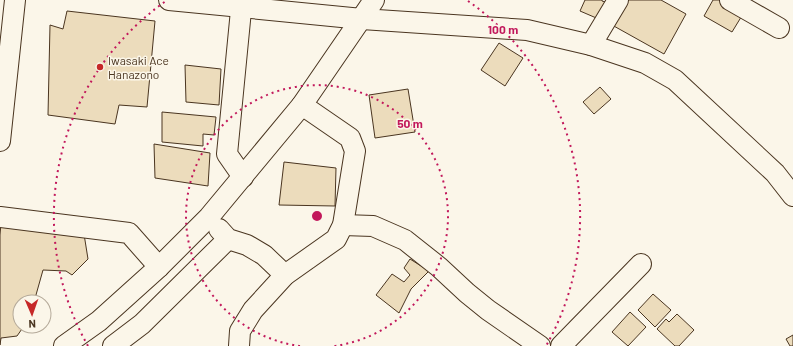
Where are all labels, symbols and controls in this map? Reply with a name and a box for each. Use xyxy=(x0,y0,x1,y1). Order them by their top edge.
text: 100 m xyxy=(488,22,518,36)
place label: Iwasaki Ace Hanazono xyxy=(108,53,169,81)
marker: Iwasaki Ace Hanazono xyxy=(95,62,105,72)
text: 50 m xyxy=(397,116,423,130)
centre of rings xyxy=(310,209,324,223)
north arrow xyxy=(12,294,52,334)
text: N xyxy=(28,318,36,331)

